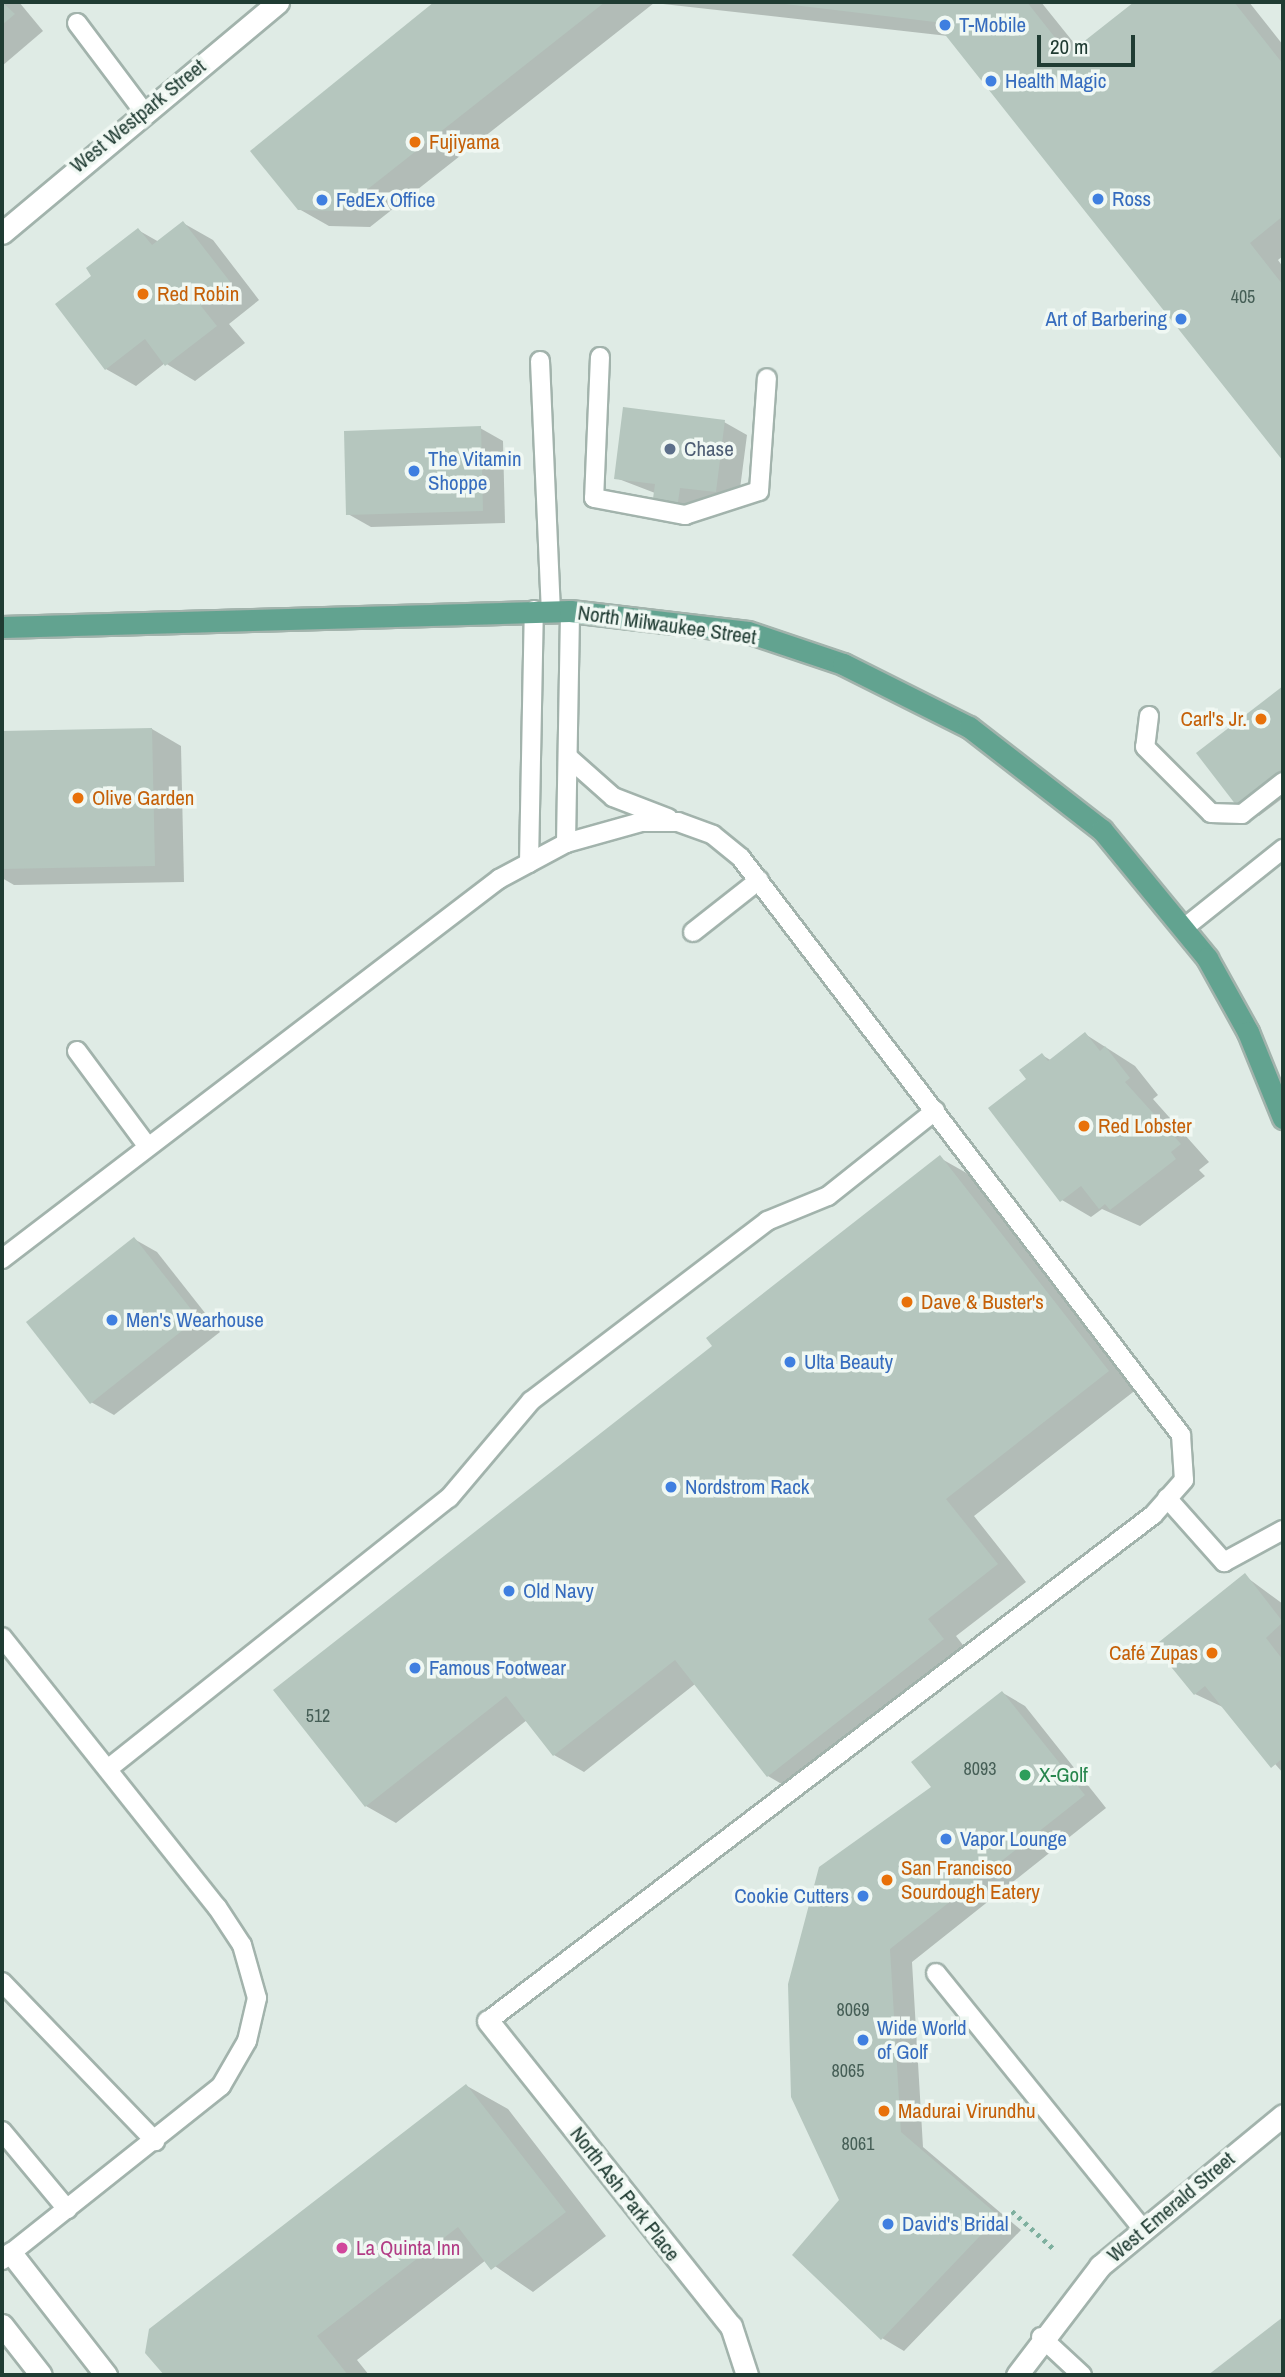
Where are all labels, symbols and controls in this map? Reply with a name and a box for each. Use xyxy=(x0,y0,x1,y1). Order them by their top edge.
place label: T-Mobile xyxy=(959,12,1026,38)
marker: T-Mobile xyxy=(937,17,953,33)
scale bar xyxy=(1040,21,1138,65)
text: 20 m xyxy=(1050,32,1088,61)
street label: West Westpark Street xyxy=(65,54,211,178)
place label: Health Magic xyxy=(1005,68,1106,94)
marker: Health Magic xyxy=(983,73,999,89)
place label: Fujiyama xyxy=(429,129,500,155)
marker: Fujiyama xyxy=(407,134,423,150)
place label: Ross xyxy=(1112,186,1151,212)
place label: FedEx Office xyxy=(336,187,435,213)
marker: Ross xyxy=(1090,191,1106,207)
marker: FedEx Office xyxy=(314,192,330,208)
place label: Red Robin xyxy=(157,281,239,307)
marker: Red Robin xyxy=(135,286,151,302)
house number: 405 xyxy=(1231,286,1255,308)
place label: Art of Barbering xyxy=(1045,306,1167,332)
marker: Art of Barbering xyxy=(1173,311,1189,327)
place label: Chase xyxy=(684,436,734,462)
marker: Chase xyxy=(662,441,678,457)
place label: The Vitamin Shoppe xyxy=(428,446,522,496)
marker: The Vitamin Shoppe xyxy=(406,463,422,479)
street label: North Milwaukee Street xyxy=(576,600,758,650)
place label: Carl's Jr. xyxy=(1181,706,1247,732)
marker: Carl's Jr. xyxy=(1253,711,1269,727)
place label: Olive Garden xyxy=(92,785,194,811)
marker: Olive Garden xyxy=(70,790,86,806)
place label: Red Lobster xyxy=(1098,1113,1192,1139)
marker: Red Lobster xyxy=(1076,1118,1092,1134)
place label: Dave & Buster's xyxy=(921,1289,1044,1315)
marker: Dave & Buster's xyxy=(899,1294,915,1310)
place label: Men's Wearhouse xyxy=(126,1307,264,1333)
marker: Men's Wearhouse xyxy=(104,1312,120,1328)
place label: Ulta Beauty xyxy=(804,1349,893,1375)
marker: Ulta Beauty xyxy=(782,1354,798,1370)
place label: Nordstrom Rack xyxy=(685,1474,809,1500)
marker: Nordstrom Rack xyxy=(663,1479,679,1495)
place label: Old Navy xyxy=(523,1578,594,1604)
marker: Old Navy xyxy=(501,1583,517,1599)
place label: Café Zupas xyxy=(1109,1640,1198,1666)
marker: Café Zupas xyxy=(1204,1645,1220,1661)
place label: Famous Footwear xyxy=(429,1655,566,1681)
marker: Famous Footwear xyxy=(407,1660,423,1676)
house number: 512 xyxy=(306,1705,330,1727)
house number: 8093 xyxy=(964,1758,996,1780)
place label: X-Golf xyxy=(1039,1762,1088,1788)
marker: X-Golf xyxy=(1017,1767,1033,1783)
place label: Vapor Lounge xyxy=(960,1826,1067,1852)
marker: Vapor Lounge xyxy=(938,1831,954,1847)
place label: San Francisco Sourdough Eatery xyxy=(901,1855,1040,1905)
marker: San Francisco Sourdough Eatery xyxy=(879,1872,895,1888)
place label: Cookie Cutters xyxy=(734,1883,849,1909)
marker: Cookie Cutters xyxy=(855,1888,871,1904)
house number: 8069 xyxy=(837,1999,869,2021)
place label: Wide World of Golf xyxy=(877,2015,967,2065)
marker: Wide World of Golf xyxy=(855,2032,871,2048)
house number: 8065 xyxy=(832,2060,864,2082)
place label: Madurai Virundhu xyxy=(898,2098,1036,2124)
marker: Madurai Virundhu xyxy=(876,2103,892,2119)
street label: North Ash Park Place xyxy=(564,2121,686,2267)
house number: 8061 xyxy=(842,2133,874,2155)
street label: West Emerald Street xyxy=(1102,2146,1240,2268)
place label: David's Bridal xyxy=(902,2211,1009,2237)
marker: David's Bridal xyxy=(880,2216,896,2232)
place label: La Quinta Inn xyxy=(356,2235,460,2261)
marker: La Quinta Inn xyxy=(334,2240,350,2256)

